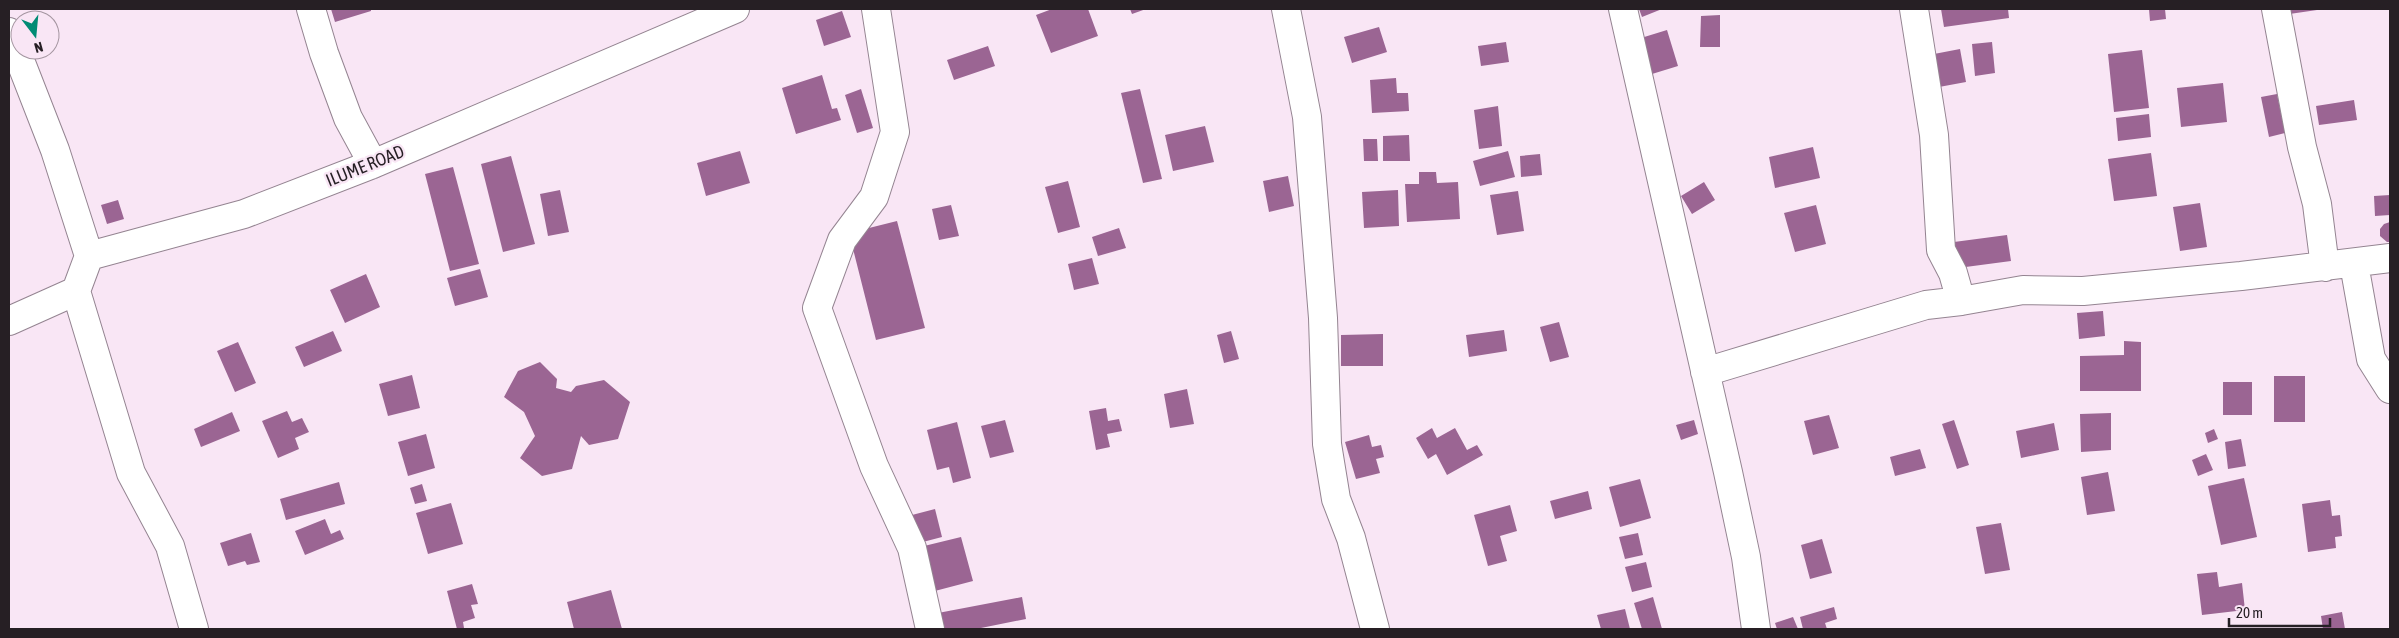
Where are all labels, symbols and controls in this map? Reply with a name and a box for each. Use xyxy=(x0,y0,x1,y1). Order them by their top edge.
north arrow xyxy=(10,10,60,60)
text: N xyxy=(32,39,45,56)
street label: ILUME ROAD xyxy=(323,140,407,191)
scale bar xyxy=(2229,596,2330,628)
text: 20 m xyxy=(2236,604,2263,621)

